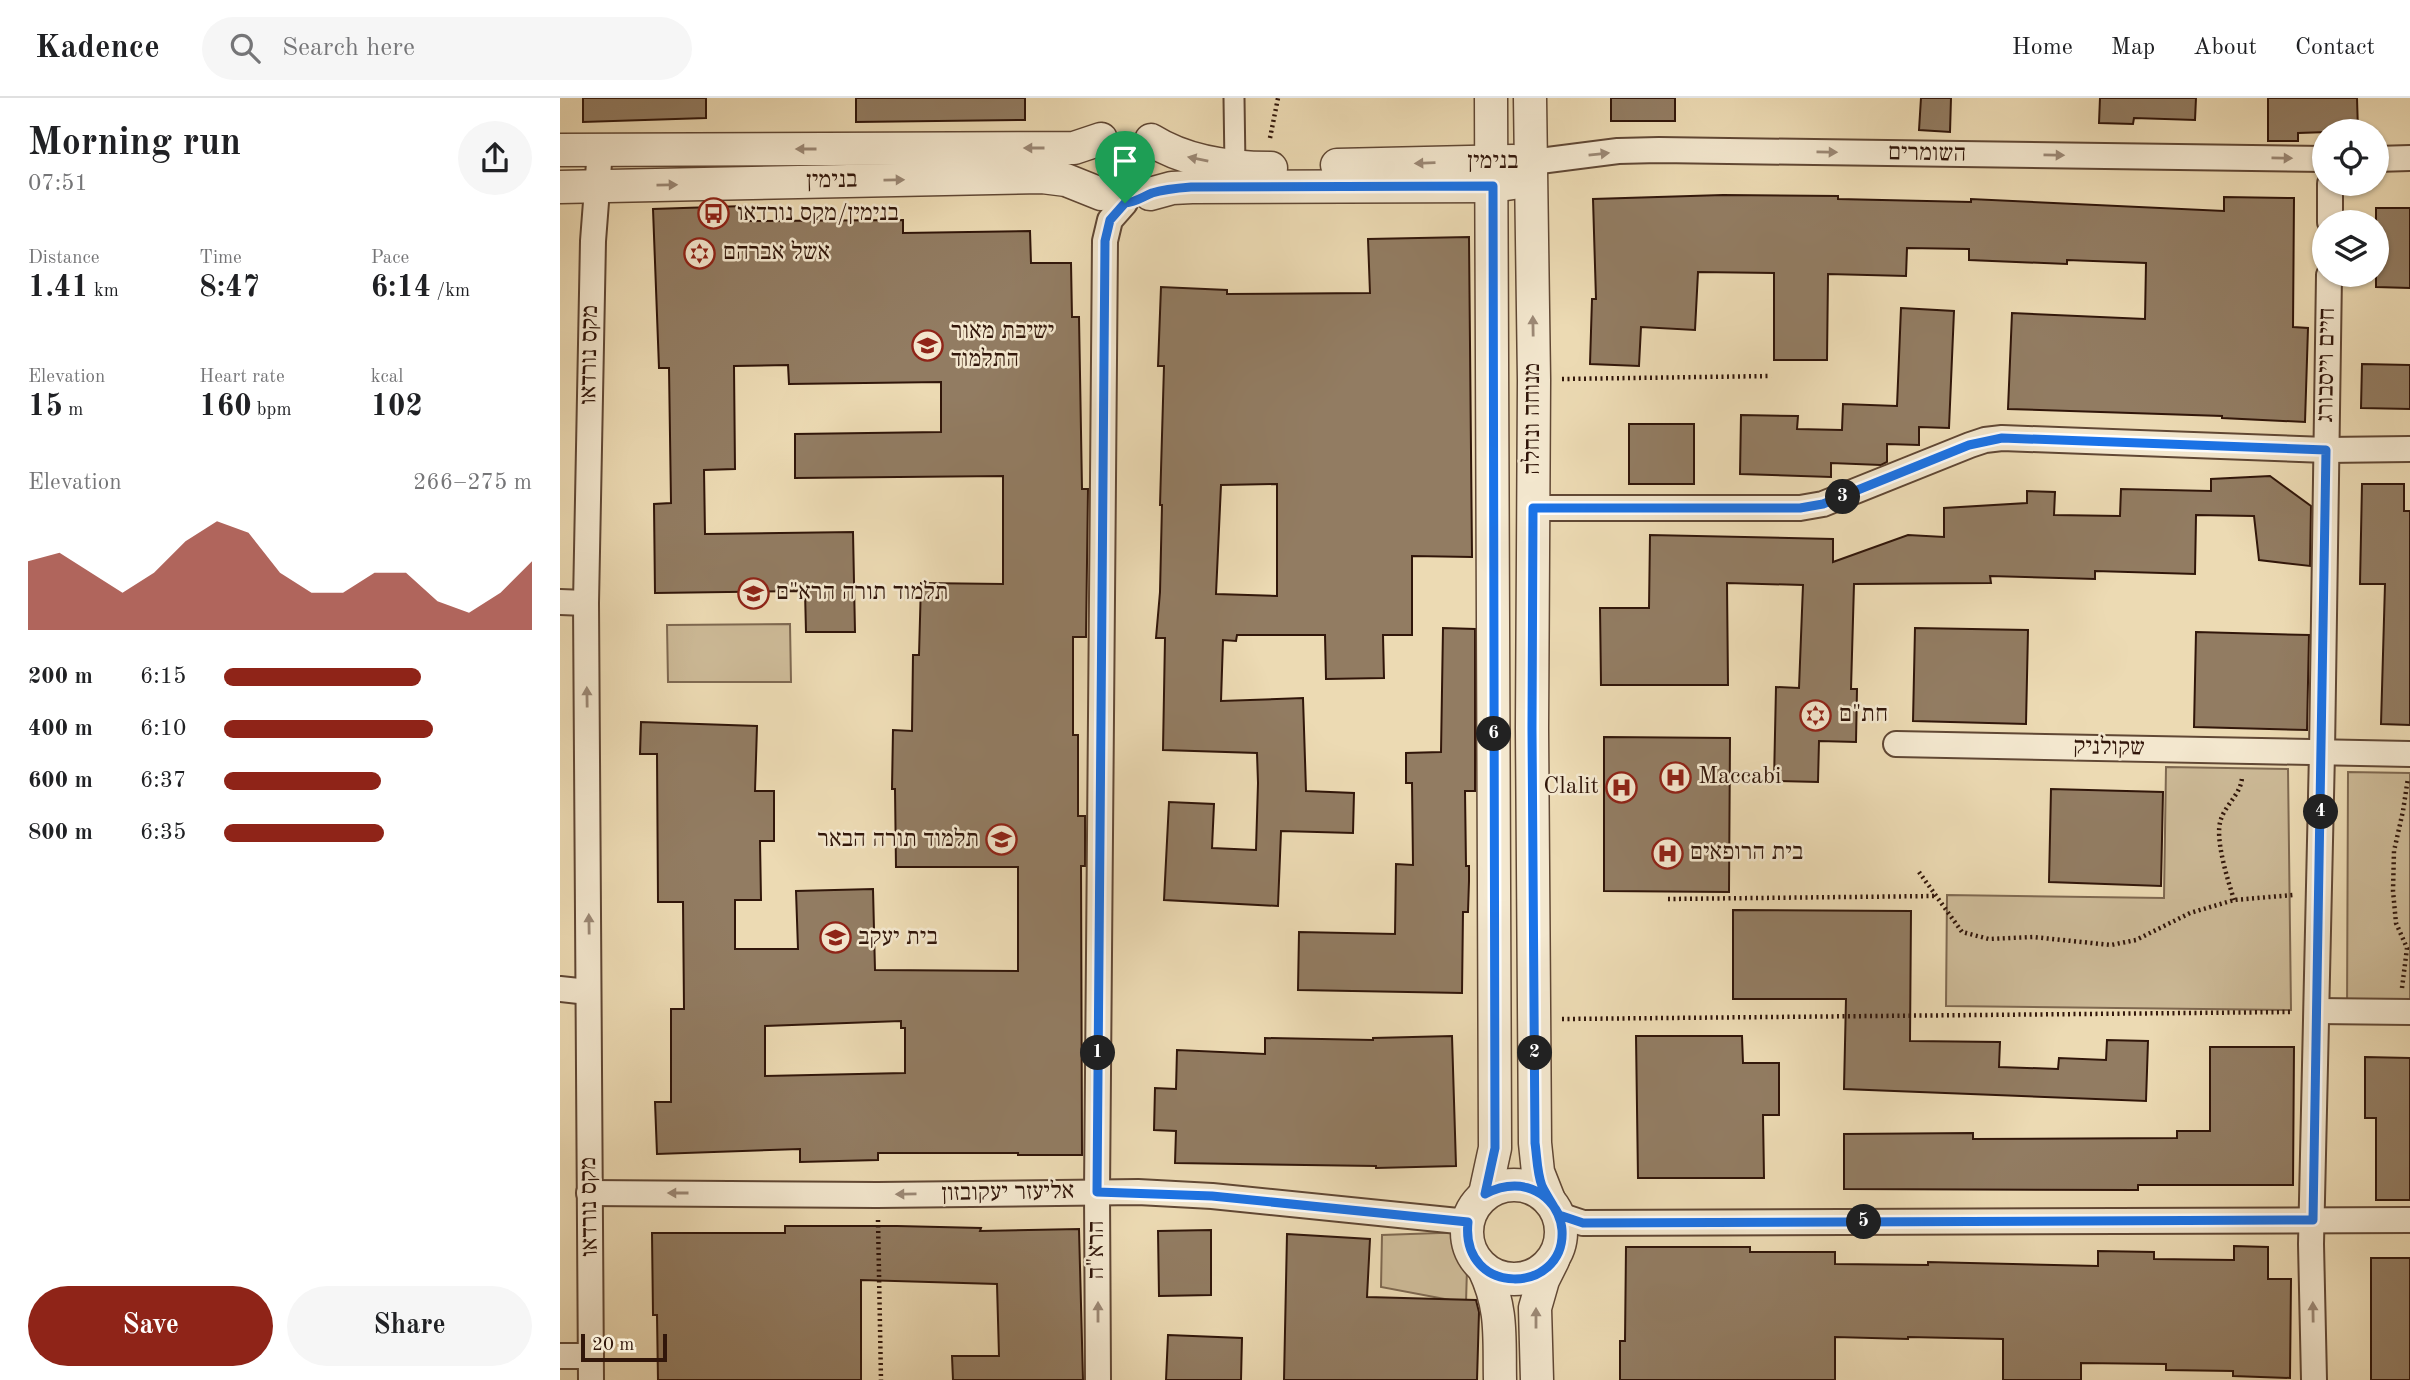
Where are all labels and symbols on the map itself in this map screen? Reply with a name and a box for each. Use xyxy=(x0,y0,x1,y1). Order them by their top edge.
pin xyxy=(1095,131,1155,203)
street label: השומרים xyxy=(1888,141,1966,167)
one-way arrow xyxy=(1023,142,1045,154)
one-way arrow xyxy=(795,143,817,155)
one-way arrow xyxy=(1816,147,1838,158)
one-way arrow xyxy=(1588,148,1610,159)
one-way arrow xyxy=(2043,149,2065,161)
street label: בנימין xyxy=(1467,150,1519,174)
one-way arrow xyxy=(2271,152,2293,164)
one-way arrow xyxy=(1187,154,1209,165)
one-way arrow xyxy=(1413,157,1435,168)
street label: בנימין xyxy=(806,169,858,193)
one-way arrow xyxy=(884,174,906,185)
one-way arrow xyxy=(656,180,678,191)
bus stop icon: בנימין/מקס נורדאו xyxy=(697,197,731,231)
place label: בנימין/מקס נורדאו xyxy=(737,202,899,226)
synagogue icon: אשל אברהם xyxy=(683,236,717,270)
place label: אשל אברהם xyxy=(723,239,830,265)
street label: מקס נורדאו xyxy=(577,305,603,405)
street label: חיים וייסבורג xyxy=(2314,307,2340,423)
one-way arrow xyxy=(1527,315,1539,337)
place label: ישיבת מאור התלמוד xyxy=(951,320,1054,372)
school or university icon: ישיבת מאור התלמוד xyxy=(911,329,945,363)
street label: מנוחה ונחלה xyxy=(1519,363,1545,475)
pin: 3 xyxy=(1826,480,1860,514)
school or university icon: תלמוד תורה הרא"ם xyxy=(736,576,770,610)
place label: תלמוד תורה הרא"ם xyxy=(776,579,948,605)
one-way arrow xyxy=(581,685,593,707)
synagogue icon: חת"ם xyxy=(1799,698,1833,732)
place label: חת"ם xyxy=(1839,703,1888,727)
pin: 6 xyxy=(1476,716,1511,752)
street label: שקולניק xyxy=(2073,733,2145,761)
hospital icon: Maccabi xyxy=(1658,760,1692,794)
place label: Maccabi xyxy=(1698,765,1782,789)
hospital icon: Clalit xyxy=(1605,770,1639,804)
place label: Clalit xyxy=(1543,775,1599,799)
pin: 4 xyxy=(2304,794,2338,830)
school or university icon: תלמוד תורה הבאר xyxy=(985,823,1019,857)
place label: תלמוד תורה הבאר xyxy=(818,826,979,852)
hospital icon: בית הרופאים xyxy=(1650,836,1684,870)
place label: בית הרופאים xyxy=(1690,841,1803,865)
one-way arrow xyxy=(583,913,595,935)
school or university icon: בית יעקב xyxy=(818,921,852,955)
place label: בית יעקב xyxy=(858,926,938,950)
pin: 1 xyxy=(1080,1035,1116,1070)
pin: 2 xyxy=(1518,1035,1552,1070)
street label: מקס נורדאו xyxy=(577,1157,603,1257)
street label: אליעזר יעקובזון xyxy=(941,1178,1075,1206)
one-way arrow xyxy=(667,1187,689,1199)
one-way arrow xyxy=(895,1188,917,1200)
pin: 5 xyxy=(1846,1204,1882,1240)
street label: הרא"ה xyxy=(1085,1220,1109,1280)
one-way arrow xyxy=(1092,1301,1103,1323)
one-way arrow xyxy=(2307,1301,2319,1323)
one-way arrow xyxy=(1530,1307,1542,1329)
scale bar xyxy=(581,1331,667,1363)

